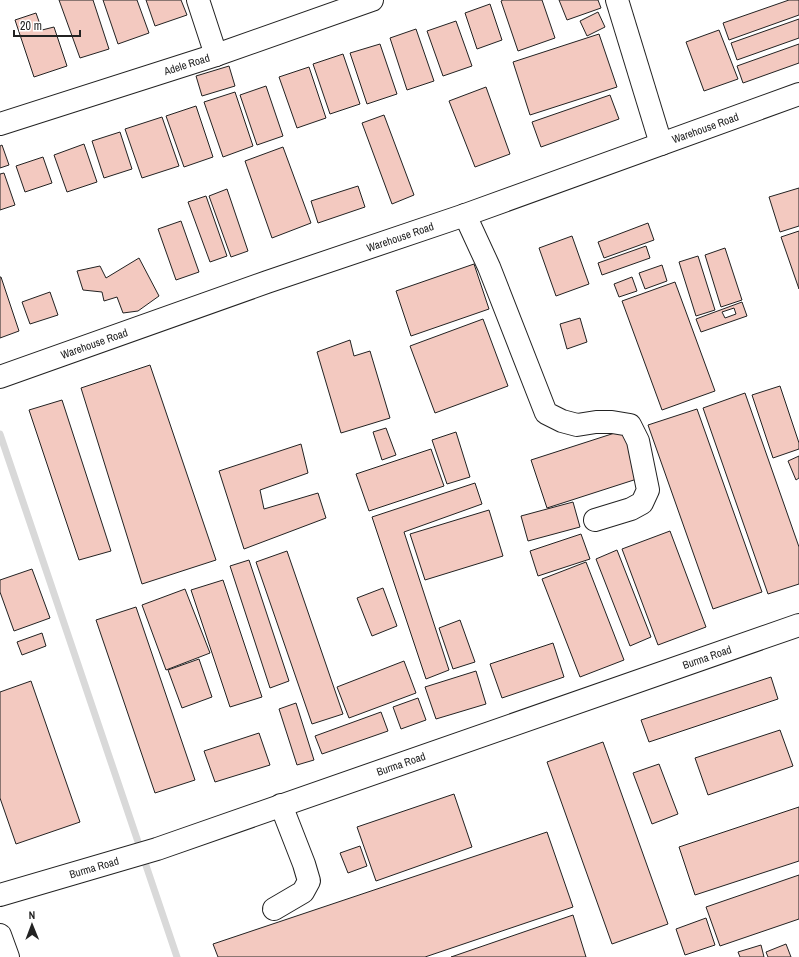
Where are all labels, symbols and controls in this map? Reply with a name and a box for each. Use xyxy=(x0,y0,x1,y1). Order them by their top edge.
scale bar xyxy=(14,12,80,38)
text: 20 m xyxy=(20,18,42,34)
street label: Adele Road xyxy=(161,50,211,79)
street label: Warehouse Road xyxy=(670,109,741,146)
street label: Warehouse Road xyxy=(365,219,436,255)
street label: Warehouse Road xyxy=(59,325,130,362)
street label: Burma Road xyxy=(681,642,733,672)
street label: Burma Road xyxy=(375,749,427,779)
street label: Burma Road xyxy=(68,854,120,881)
north arrow xyxy=(12,905,52,945)
text: N xyxy=(28,908,35,922)

